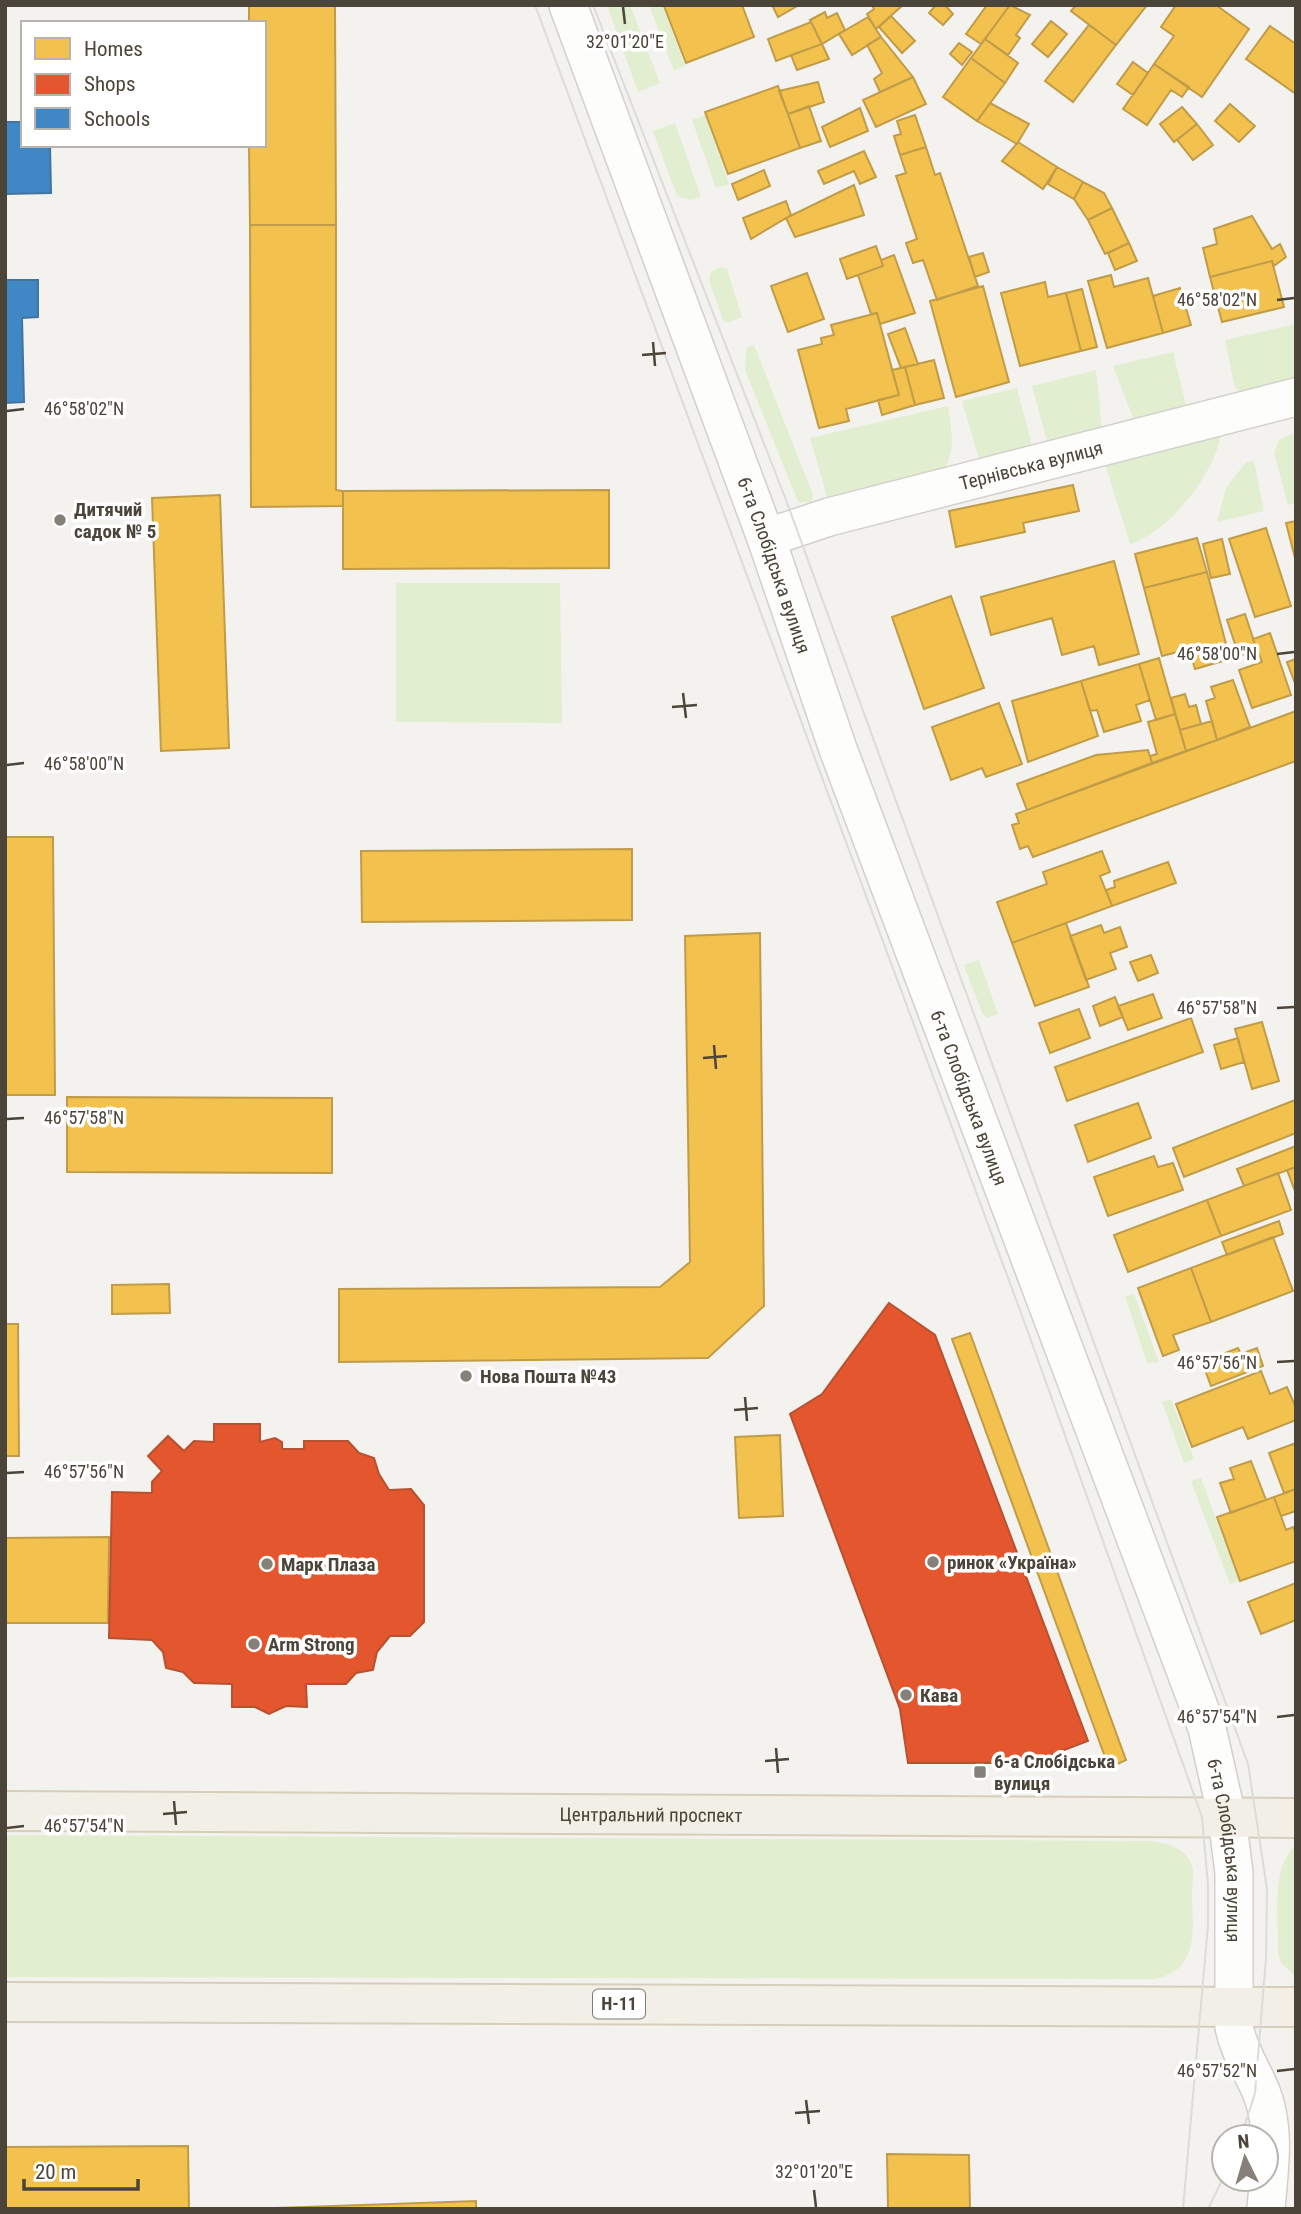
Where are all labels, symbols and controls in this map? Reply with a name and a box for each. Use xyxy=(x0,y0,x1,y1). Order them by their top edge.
legend xyxy=(21,21,266,147)
text: 32°01'20"E xyxy=(586,31,664,52)
text: Homes xyxy=(84,37,143,61)
text: Shops xyxy=(84,72,136,96)
text: Schools xyxy=(84,107,150,131)
text: 46°58'02"N xyxy=(1177,289,1257,310)
text: 46°58'02"N xyxy=(44,398,124,419)
street label: Тернівська вулиця xyxy=(957,436,1105,495)
street label: 6-та Слобідська вулиця xyxy=(732,474,816,657)
place label: Дитячий садок № 5 xyxy=(74,498,156,543)
marker: Дитячий садок № 5 xyxy=(52,512,68,528)
text: 46°58'00"N xyxy=(1177,643,1257,664)
text: 46°58'00"N xyxy=(44,753,124,774)
text: 46°57'58"N xyxy=(1177,997,1257,1018)
street label: 6-та Слобідська вулиця xyxy=(925,1007,1012,1189)
text: 46°57'58"N xyxy=(44,1107,124,1128)
text: 46°57'56"N xyxy=(1177,1352,1257,1373)
place label: Нова Пошта №43 xyxy=(480,1365,616,1388)
marker: Нова Пошта №43 xyxy=(458,1368,474,1384)
text: 46°57'56"N xyxy=(44,1461,124,1482)
place label: ринок «Україна» xyxy=(947,1551,1077,1574)
place label: Марк Плаза xyxy=(281,1553,375,1576)
marker: ринок «Україна» xyxy=(925,1554,941,1570)
marker: Марк Плаза xyxy=(259,1556,275,1572)
place label: Arm Strong xyxy=(268,1633,355,1656)
marker: Arm Strong xyxy=(246,1636,262,1652)
place label: Кава xyxy=(920,1684,958,1707)
marker: Кава xyxy=(898,1687,914,1703)
text: 46°57'54"N xyxy=(1177,1706,1257,1727)
place label: 6-а Слобідська вулиця xyxy=(994,1750,1115,1795)
street label: 6-та Слобідська вулиця xyxy=(1202,1756,1245,1942)
marker: 6-а Слобідська вулиця xyxy=(972,1764,988,1780)
street label: Центральний проспект xyxy=(560,1803,742,1827)
text: 46°57'54"N xyxy=(44,1815,124,1836)
road number: Н-11 xyxy=(593,1990,645,2018)
text: 46°57'52"N xyxy=(1177,2060,1257,2081)
north arrow xyxy=(1210,2123,1280,2193)
text: N xyxy=(1237,2130,1250,2154)
scale bar xyxy=(24,2148,138,2192)
text: 20 m xyxy=(35,2160,76,2184)
text: 32°01'20"E xyxy=(775,2161,853,2182)

